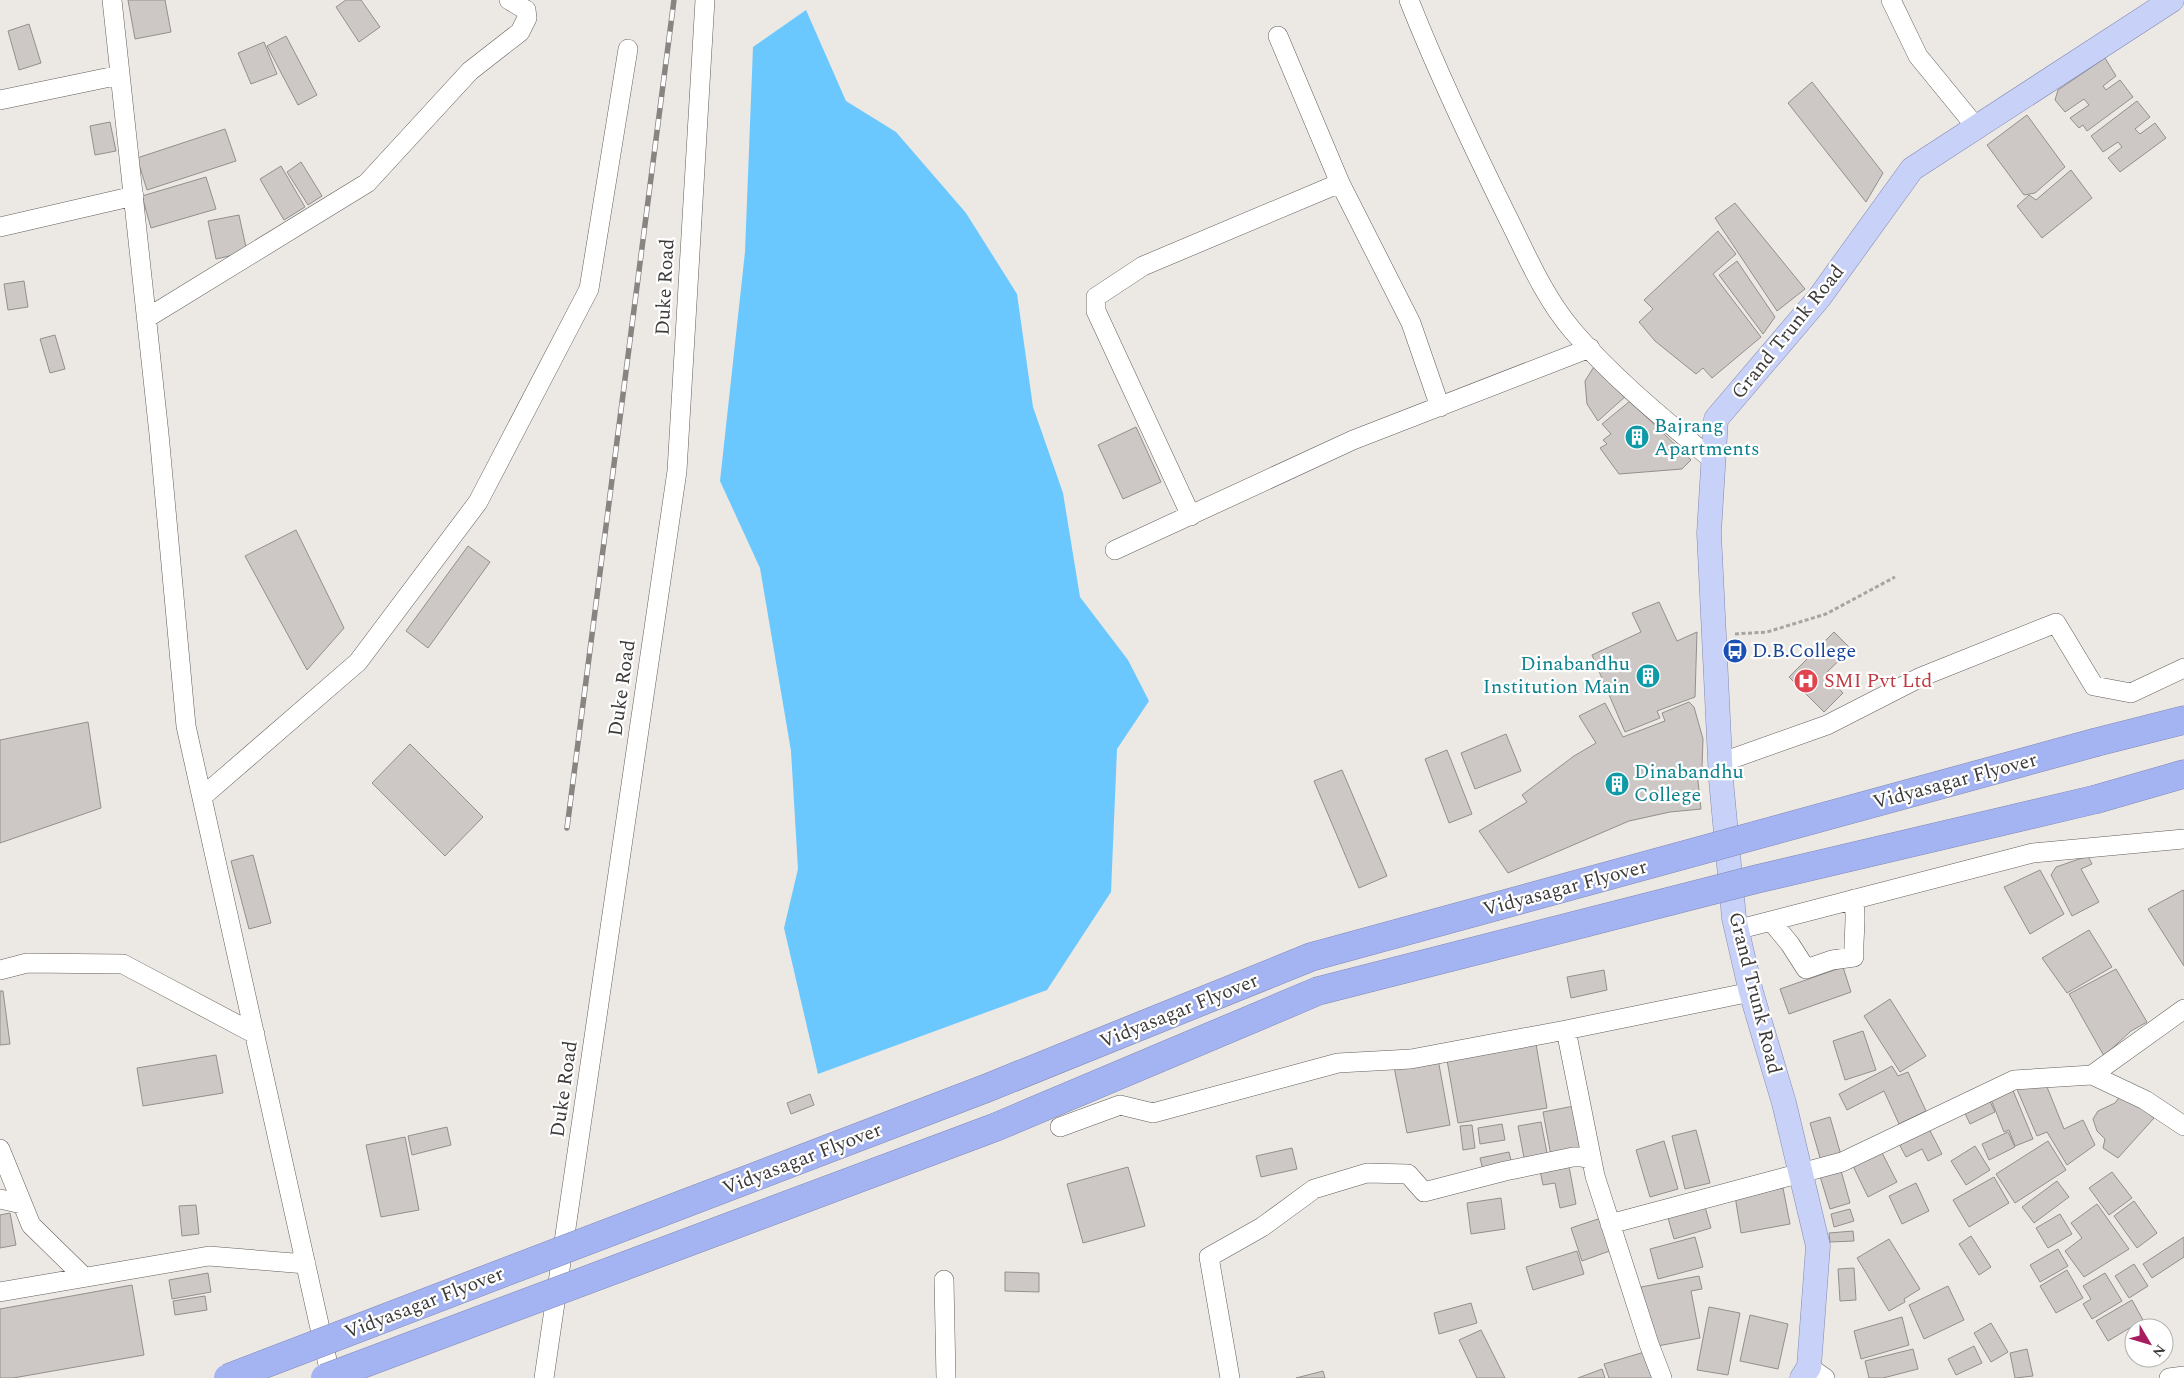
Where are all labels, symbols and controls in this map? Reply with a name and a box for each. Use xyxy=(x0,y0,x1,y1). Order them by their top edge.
street label: Duke Road xyxy=(647,238,683,336)
street label: Grand Trunk Road xyxy=(1724,258,1852,406)
place label: Bajrang Apartments xyxy=(1654,411,1760,464)
building icon: Bajrang Apartments xyxy=(1624,424,1650,450)
place label: D.B.College xyxy=(1752,636,1856,666)
street label: Duke Road xyxy=(600,638,644,738)
bus stop icon: D.B.College xyxy=(1722,638,1748,664)
place label: Dinabandhu Institution Main xyxy=(1483,649,1630,702)
building icon: Dinabandhu Institution Main xyxy=(1635,663,1661,689)
place label: SMI Pvt Ltd xyxy=(1824,666,1933,696)
hospital icon: SMI Pvt Ltd xyxy=(1793,668,1819,694)
street label: Vidyasagar Flyover xyxy=(1870,745,2040,817)
place label: Dinabandhu College xyxy=(1634,757,1744,810)
building icon: Dinabandhu College xyxy=(1604,771,1630,797)
street label: Vidyasagar Flyover xyxy=(1480,852,1650,924)
street label: Grand Trunk Road xyxy=(1720,909,1790,1077)
street label: Vidyasagar Flyover xyxy=(1095,965,1263,1057)
street label: Duke Road xyxy=(542,1039,586,1139)
street label: Vidyasagar Flyover xyxy=(718,1115,886,1203)
street label: Vidyasagar Flyover xyxy=(340,1259,508,1347)
north arrow xyxy=(2124,1318,2174,1368)
text: N xyxy=(2147,1340,2171,1362)

